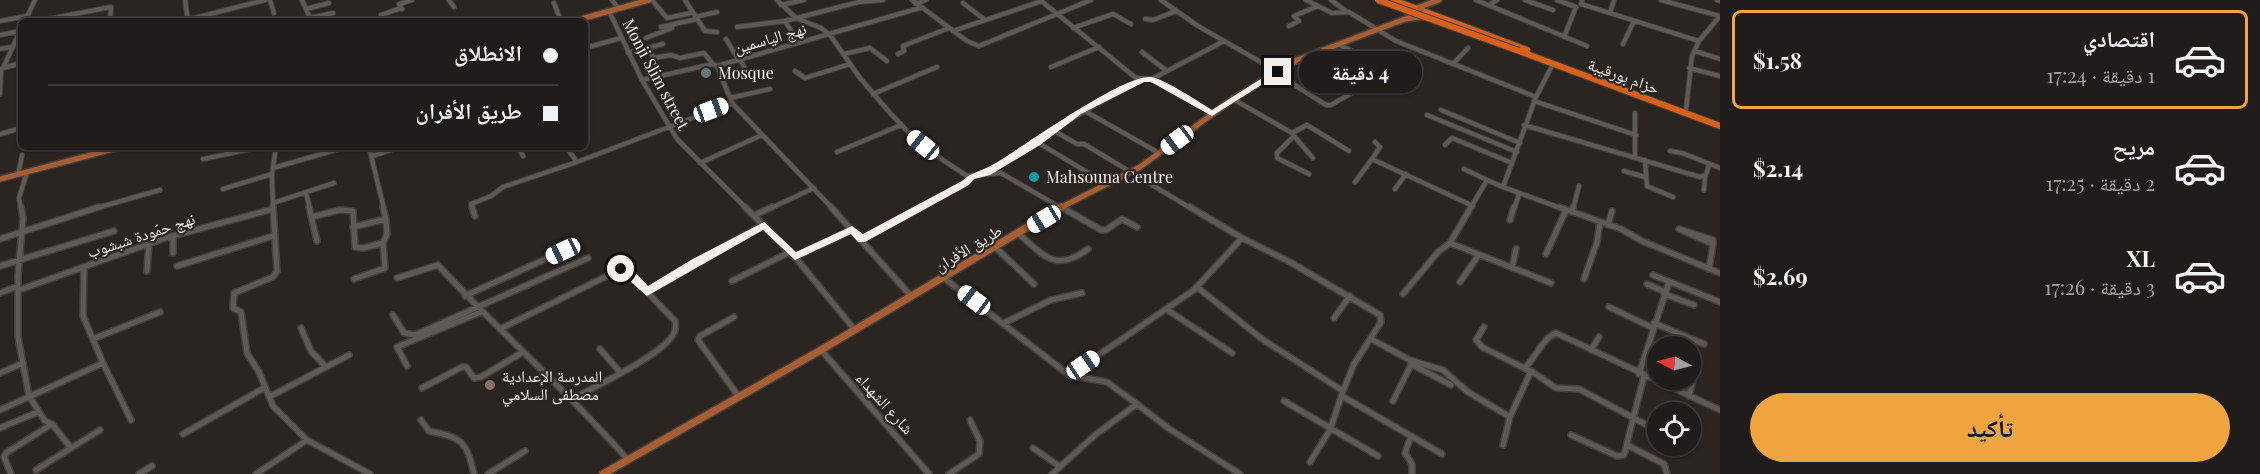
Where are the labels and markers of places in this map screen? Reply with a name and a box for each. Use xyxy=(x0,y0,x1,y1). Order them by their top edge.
place label: Mosque xyxy=(718,62,774,83)
marker: Mosque xyxy=(699,66,713,80)
place label: Mahsouna Centre xyxy=(1046,166,1173,187)
marker: Mahsouna Centre xyxy=(1027,170,1041,184)
place label: المدرسة الإعدادية مصطفى السلامي xyxy=(502,365,602,407)
marker: المدرسة الإعدادية مصطفى السلامي xyxy=(483,378,497,392)

